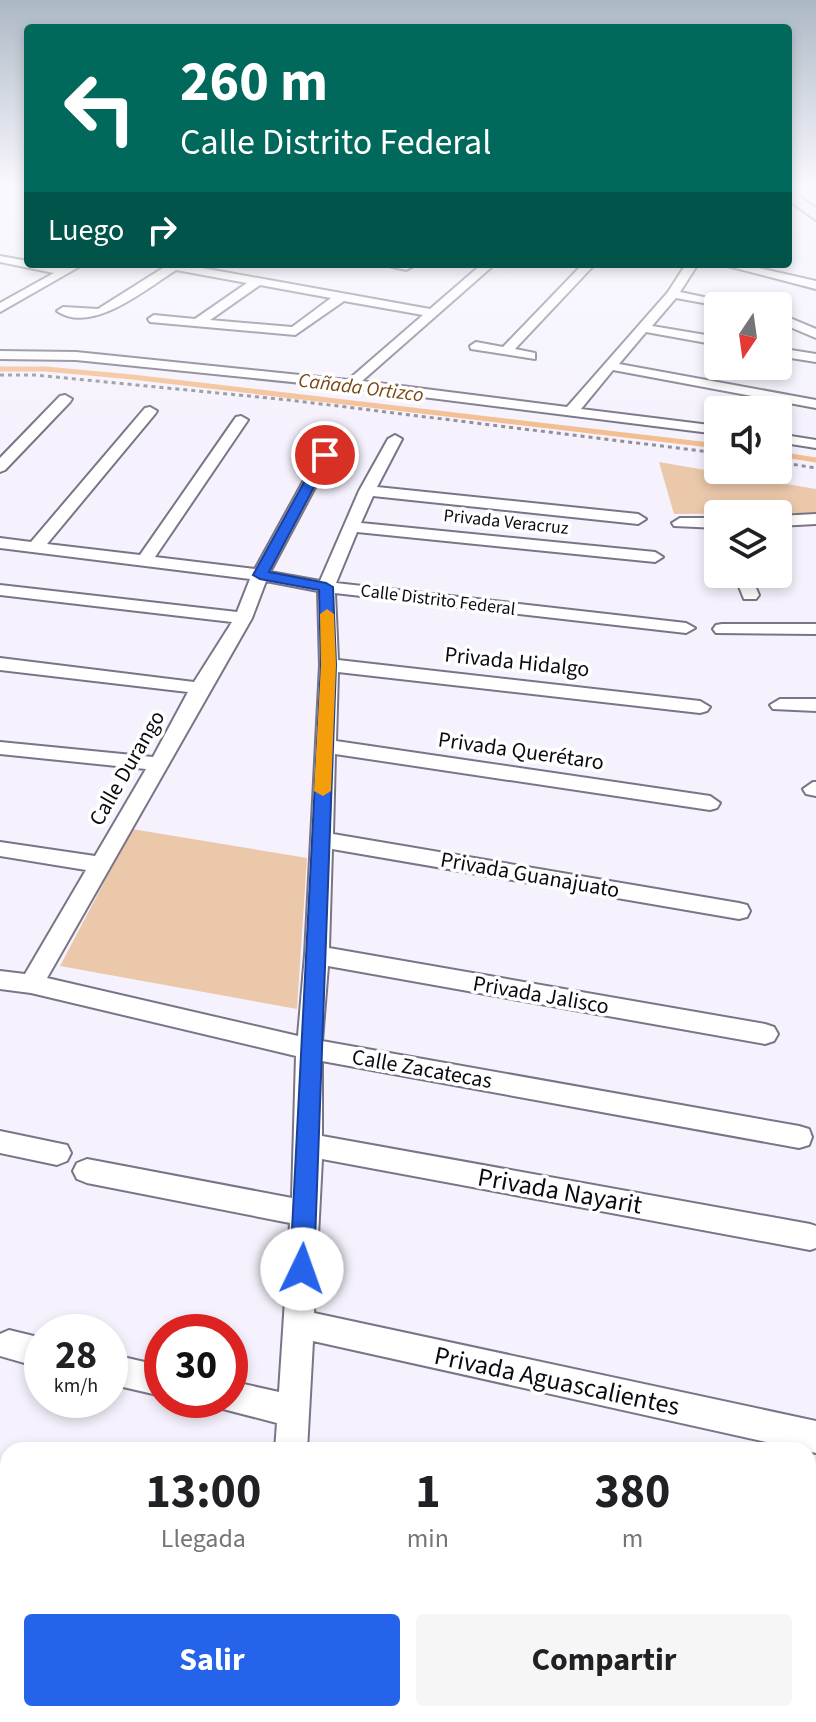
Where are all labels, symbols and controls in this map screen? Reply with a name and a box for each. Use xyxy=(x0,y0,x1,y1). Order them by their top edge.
text: 260 m xyxy=(180,43,328,122)
icon: left xyxy=(48,56,152,160)
text: Calle Distrito Federal xyxy=(180,117,491,168)
icon: right xyxy=(140,208,184,252)
text: Luego xyxy=(48,209,124,252)
north arrow xyxy=(704,292,792,380)
map controls xyxy=(704,292,792,588)
water label: Cañada Ortizco xyxy=(297,366,425,410)
button: sound xyxy=(704,396,792,484)
pin xyxy=(291,421,359,489)
icon: arrive xyxy=(303,433,347,477)
button: layers xyxy=(704,500,792,588)
street label: Privada Veracruz xyxy=(442,503,570,541)
street label: Calle Distrito Federal xyxy=(359,578,517,622)
street label: Privada Hidalgo xyxy=(443,638,591,686)
street label: Calle Durango xyxy=(81,704,173,832)
street label: Privada Querétaro xyxy=(436,724,606,778)
street label: Privada Guanajuato xyxy=(438,844,622,906)
street label: Privada Jalisco xyxy=(471,967,611,1023)
street label: Calle Zacatecas xyxy=(350,1041,494,1097)
street label: Privada Nayarit xyxy=(475,1158,645,1224)
position arrow xyxy=(260,1227,344,1311)
speed limit sign: 30 xyxy=(144,1314,248,1418)
text: 28 xyxy=(55,1327,97,1384)
street label: Privada Aguascalientes xyxy=(431,1337,683,1425)
text: km/h xyxy=(54,1372,98,1400)
text: 13:00 xyxy=(145,1458,261,1526)
text: 1 xyxy=(415,1458,441,1526)
text: 380 xyxy=(594,1458,670,1526)
text: Llegada xyxy=(161,1520,246,1557)
text: min xyxy=(407,1520,449,1557)
text: m xyxy=(622,1520,643,1557)
button: Salir xyxy=(24,1614,400,1706)
button: Compartir xyxy=(416,1614,792,1706)

